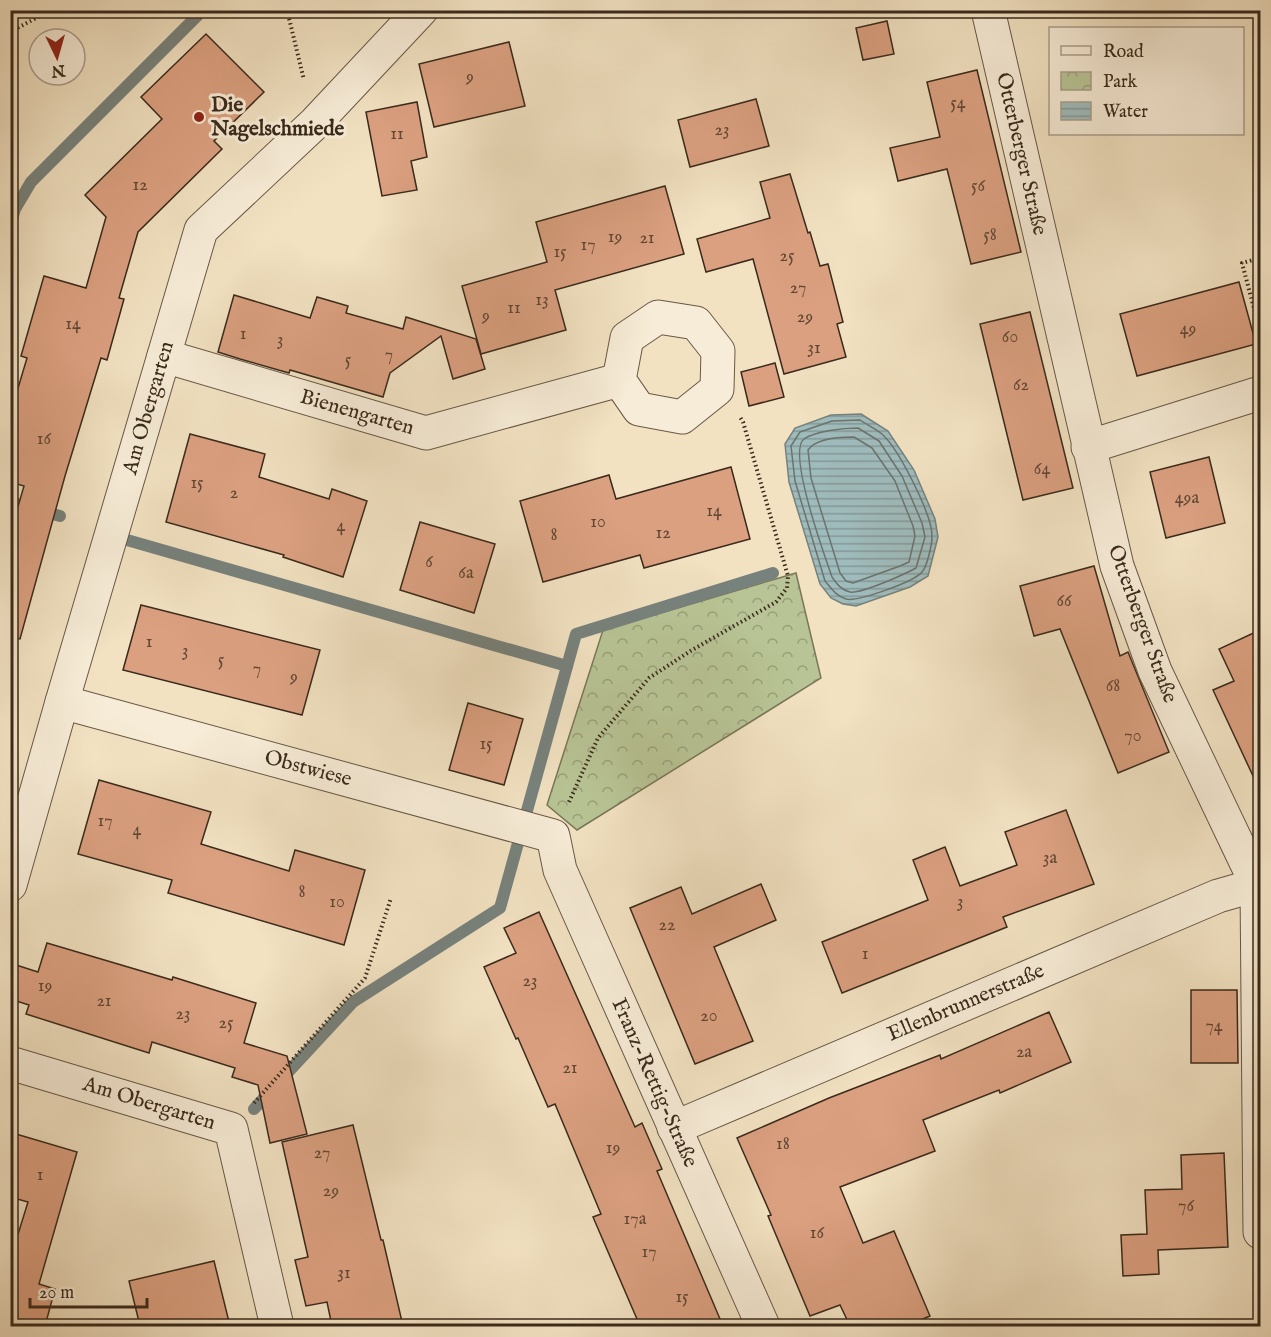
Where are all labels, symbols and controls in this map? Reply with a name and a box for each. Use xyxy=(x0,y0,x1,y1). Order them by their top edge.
north arrow xyxy=(27,27,87,87)
legend xyxy=(1049,27,1244,135)
text: Road xyxy=(1103,41,1144,64)
text: N xyxy=(50,59,67,81)
house number: 9 xyxy=(465,66,474,89)
street label: Otterberger Straße xyxy=(989,70,1053,238)
text: Park xyxy=(1103,71,1138,94)
place label: Die Nagelschmiede xyxy=(210,92,345,143)
house number: 54 xyxy=(950,92,966,115)
text: Water xyxy=(1103,101,1148,124)
marker: Die Nagelschmiede xyxy=(192,110,206,124)
house number: 23 xyxy=(714,119,730,142)
house number: 11 xyxy=(390,123,404,146)
house number: 12 xyxy=(132,174,148,197)
house number: 56 xyxy=(971,175,985,198)
house number: 58 xyxy=(983,224,997,247)
house number: 19 xyxy=(608,226,622,249)
house number: 21 xyxy=(639,227,655,250)
house number: 17 xyxy=(580,234,596,257)
house number: 15 xyxy=(553,241,567,264)
house number: 25 xyxy=(780,245,795,268)
house number: 27 xyxy=(790,277,806,300)
house number: 13 xyxy=(535,289,549,312)
house number: 11 xyxy=(507,297,521,320)
house number: 9 xyxy=(481,305,490,328)
house number: 29 xyxy=(797,306,813,329)
house number: 14 xyxy=(65,313,81,336)
house number: 49 xyxy=(1180,318,1196,341)
house number: 1 xyxy=(240,323,246,346)
house number: 60 xyxy=(1002,326,1018,349)
house number: 3 xyxy=(277,329,283,352)
house number: 31 xyxy=(807,337,821,360)
street label: Am Obergarten xyxy=(117,338,181,479)
house number: 7 xyxy=(385,344,393,367)
house number: 5 xyxy=(345,349,352,372)
house number: 62 xyxy=(1013,374,1029,397)
street label: Bienengarten xyxy=(297,384,417,442)
house number: 16 xyxy=(37,428,52,451)
house number: 64 xyxy=(1034,458,1050,481)
house number: 15 xyxy=(190,472,204,495)
house number: 2 xyxy=(230,482,238,505)
house number: 49a xyxy=(1175,487,1199,510)
house number: 14 xyxy=(706,500,722,523)
house number: 10 xyxy=(590,511,606,534)
house number: 4 xyxy=(337,515,346,538)
house number: 12 xyxy=(655,522,671,545)
house number: 8 xyxy=(550,524,558,547)
street label: Otterberger Straße xyxy=(1101,541,1183,707)
house number: 6 xyxy=(425,551,433,574)
house number: 6a xyxy=(458,562,474,585)
house number: 66 xyxy=(1056,590,1072,613)
house number: 1 xyxy=(146,631,152,654)
house number: 3 xyxy=(182,640,188,663)
house number: 5 xyxy=(218,649,225,672)
house number: 7 xyxy=(253,658,261,681)
house number: 9 xyxy=(289,666,298,689)
house number: 68 xyxy=(1106,675,1120,698)
house number: 70 xyxy=(1124,725,1142,748)
house number: 15 xyxy=(479,733,493,756)
street label: Obstwiese xyxy=(261,744,355,794)
house number: 17 xyxy=(97,810,113,833)
house number: 4 xyxy=(133,819,142,842)
house number: 3a xyxy=(1043,847,1057,870)
house number: 8 xyxy=(298,881,306,904)
house number: 10 xyxy=(329,891,345,914)
house number: 3 xyxy=(957,891,963,914)
house number: 22 xyxy=(659,914,675,937)
house number: 1 xyxy=(862,943,868,966)
street label: Ellenbrunnerstraße xyxy=(883,958,1049,1048)
house number: 23 xyxy=(522,970,538,993)
house number: 19 xyxy=(38,975,52,998)
house number: 21 xyxy=(96,990,112,1013)
street label: Franz-Rettig-Straße xyxy=(605,994,704,1172)
house number: 23 xyxy=(175,1003,191,1026)
house number: 20 xyxy=(700,1005,718,1028)
house number: 25 xyxy=(219,1012,234,1035)
house number: 74 xyxy=(1205,1015,1223,1038)
house number: 2a xyxy=(1016,1041,1032,1064)
house number: 21 xyxy=(562,1057,578,1080)
street label: Am Obergarten xyxy=(79,1071,219,1137)
house number: 18 xyxy=(776,1133,790,1156)
house number: 19 xyxy=(606,1137,620,1160)
house number: 27 xyxy=(314,1142,330,1165)
house number: 1 xyxy=(37,1164,43,1187)
house number: 29 xyxy=(323,1180,339,1203)
house number: 76 xyxy=(1178,1195,1194,1218)
house number: 17a xyxy=(624,1208,647,1231)
house number: 16 xyxy=(810,1222,825,1245)
house number: 17 xyxy=(641,1241,657,1264)
house number: 31 xyxy=(337,1262,351,1285)
scale bar xyxy=(30,1271,147,1309)
text: 20 m xyxy=(39,1282,74,1305)
house number: 15 xyxy=(675,1286,689,1309)

